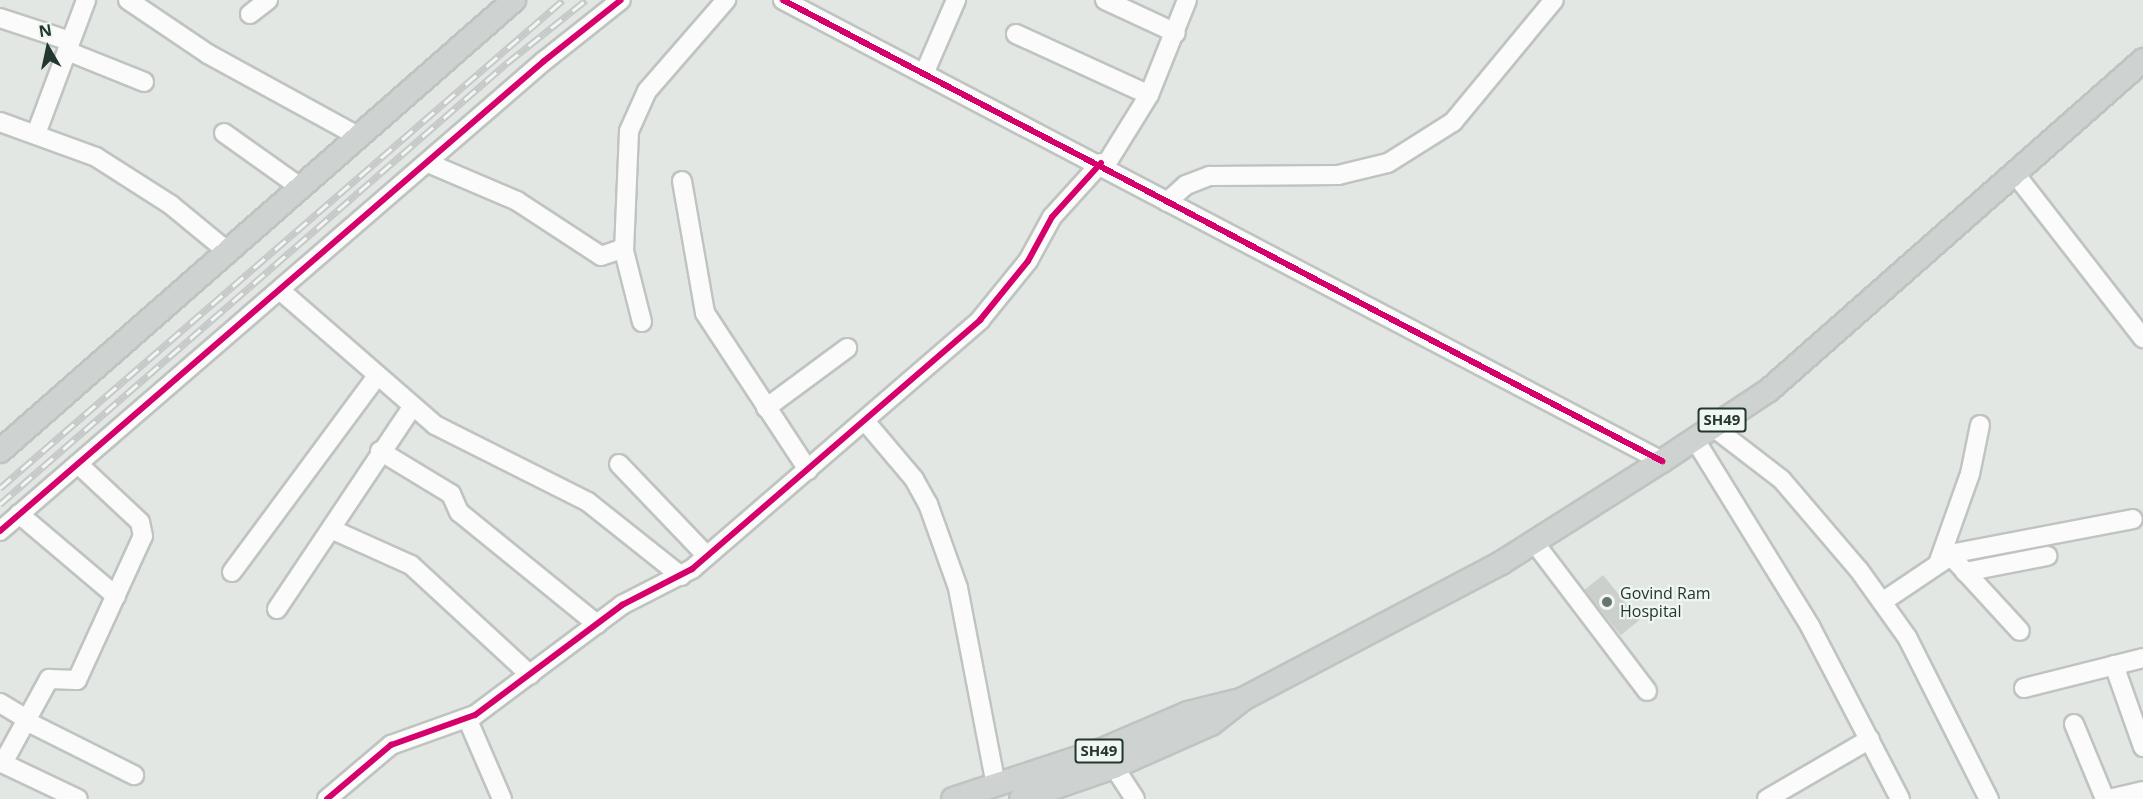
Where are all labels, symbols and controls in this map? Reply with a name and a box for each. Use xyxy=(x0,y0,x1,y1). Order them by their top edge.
north arrow xyxy=(18,18,78,78)
text: N xyxy=(37,18,53,42)
road number: SH49 xyxy=(1696,408,1748,432)
place label: Govind Ram Hospital xyxy=(1620,583,1711,621)
marker: Govind Ram Hospital xyxy=(1598,593,1616,611)
road number: SH49 xyxy=(1074,739,1124,763)

